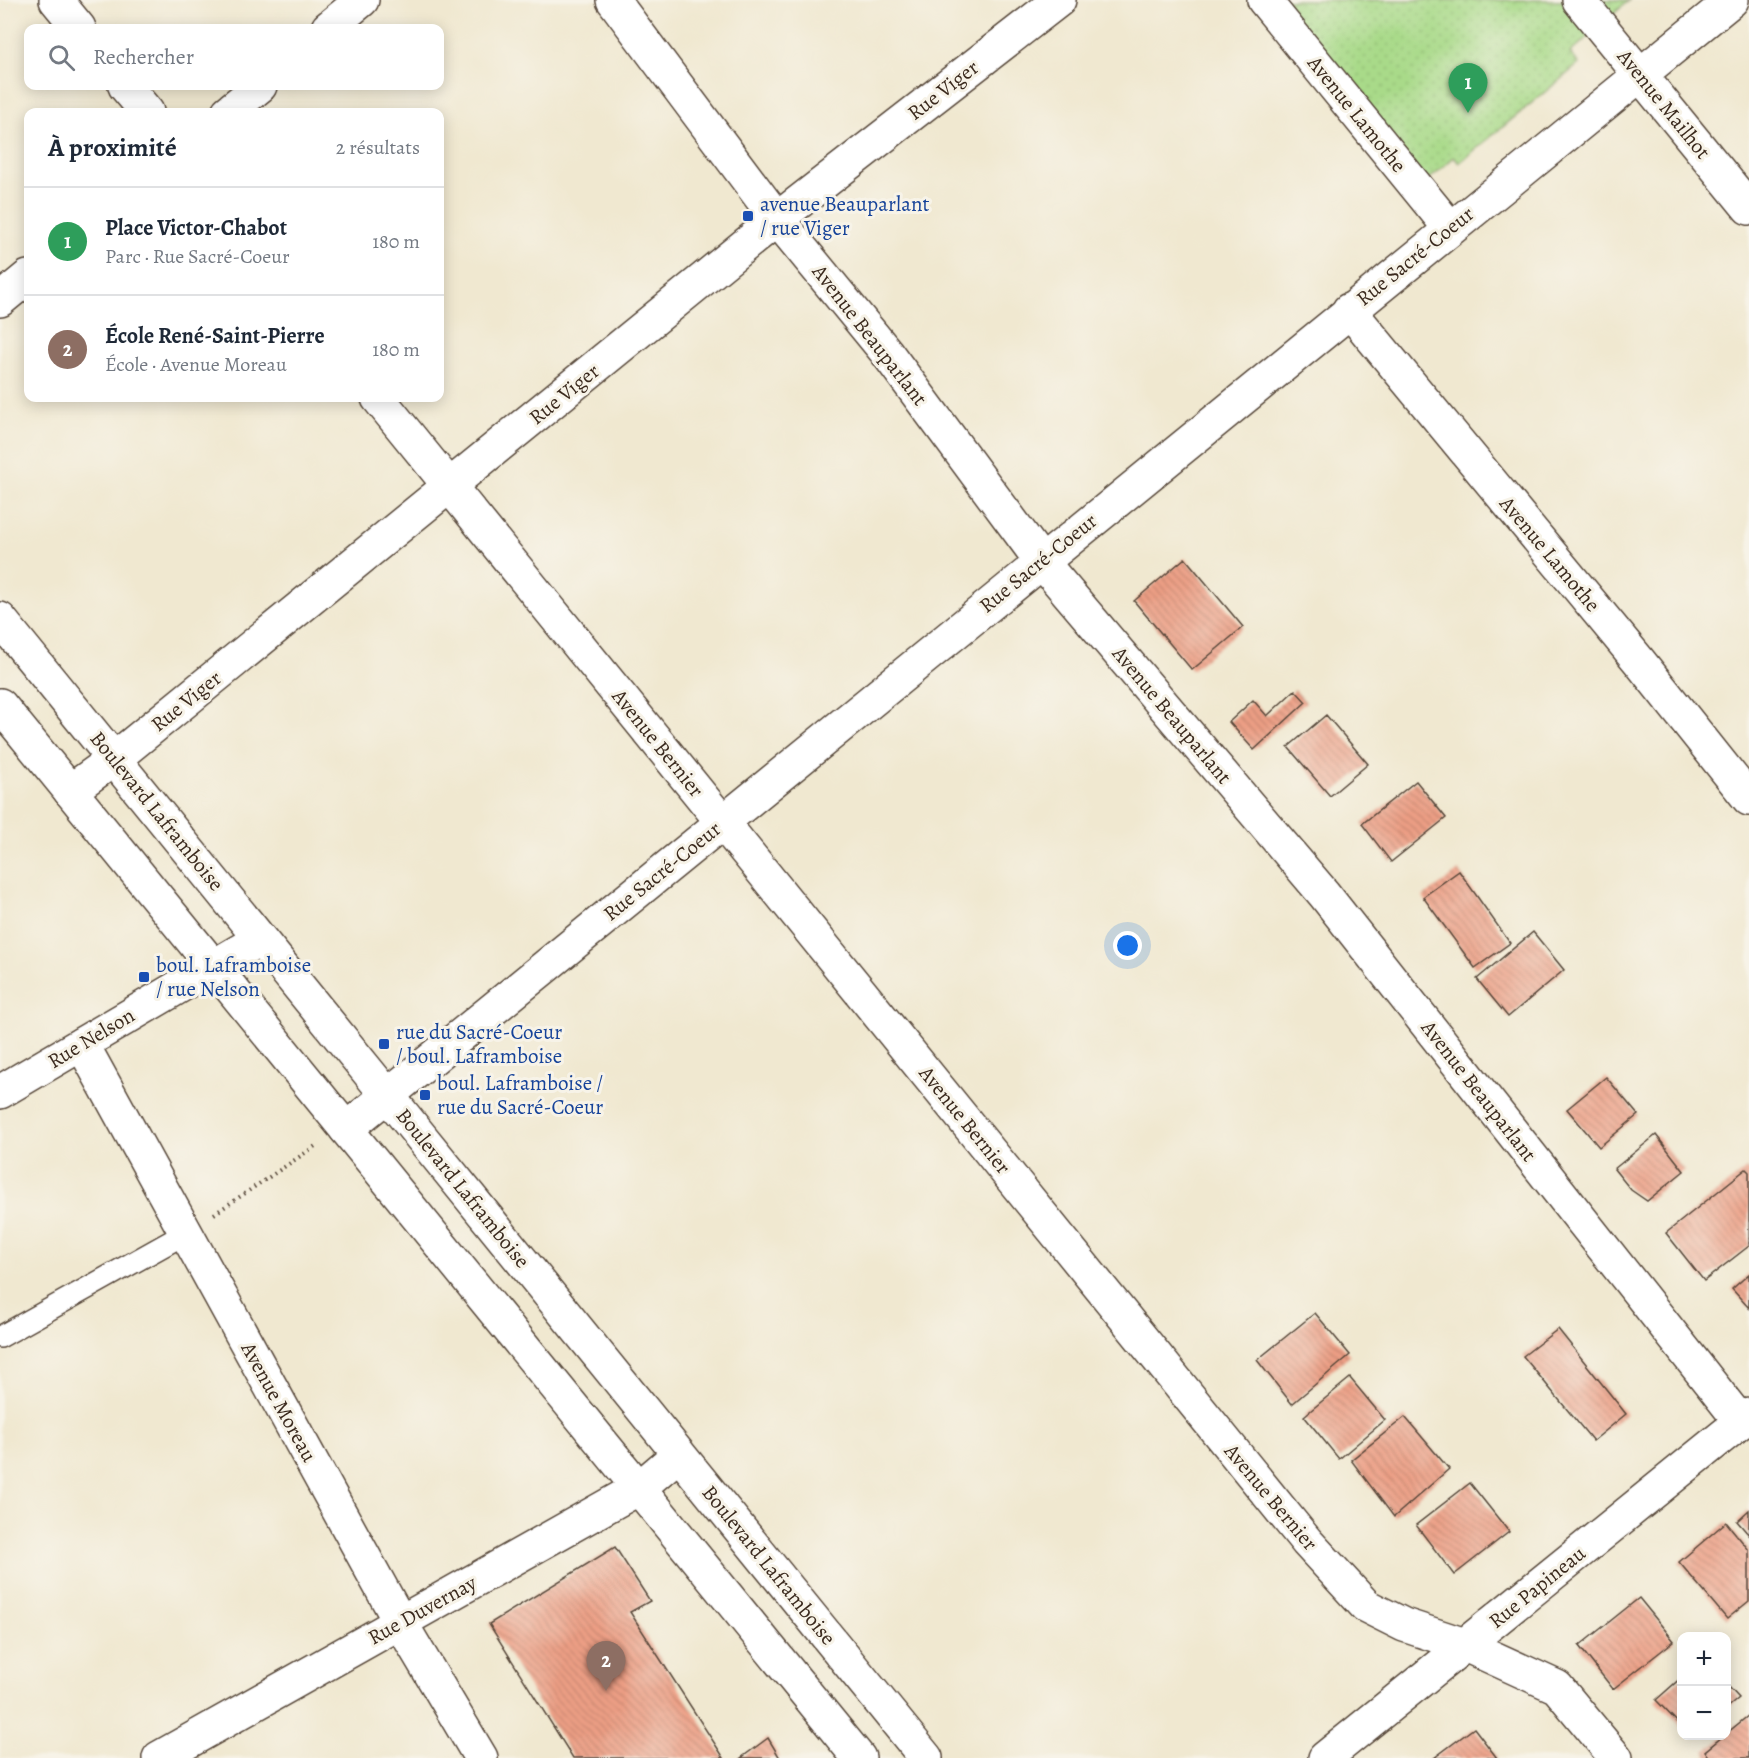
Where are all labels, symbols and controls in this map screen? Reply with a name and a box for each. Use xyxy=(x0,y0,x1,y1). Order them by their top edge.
search box xyxy=(24,24,444,90)
icon: search xyxy=(45,41,78,74)
text: Rechercher xyxy=(93,42,194,72)
street label: Avenue Mailhot xyxy=(1610,42,1717,165)
street label: Avenue Lamothe xyxy=(1301,49,1413,178)
street label: Rue Viger xyxy=(902,53,984,127)
pin: 1 xyxy=(1448,63,1488,113)
text: À proximité xyxy=(48,130,177,165)
text: 2 résultats xyxy=(336,134,420,161)
place label: avenue Beauparlant / rue Viger xyxy=(760,190,929,242)
street label: Rue Sacré-Coeur xyxy=(1350,200,1480,312)
marker: avenue Beauparlant / rue Viger xyxy=(741,209,755,223)
text: Place Victor-Chabot xyxy=(105,213,287,243)
text: 1 xyxy=(64,228,71,255)
text: 180 m xyxy=(372,228,420,255)
text: Parc · Rue Sacré-Coeur xyxy=(105,243,290,270)
street label: Avenue Beauparlant xyxy=(805,258,934,411)
text: École René-Saint-Pierre xyxy=(105,321,325,351)
text: 2 xyxy=(63,336,72,363)
text: 180 m xyxy=(372,336,420,363)
text: École · Avenue Moreau xyxy=(105,351,287,378)
street label: Rue Viger xyxy=(523,357,605,431)
street label: Avenue Lamothe xyxy=(1493,490,1607,618)
street label: Rue Sacré-Coeur xyxy=(973,507,1103,619)
street label: Avenue Beauparlant xyxy=(1105,639,1238,790)
street label: Rue Viger xyxy=(145,664,227,738)
street label: Avenue Bernier xyxy=(605,682,710,803)
street label: Boulevard Laframboise xyxy=(84,725,230,897)
street label: Rue Sacré-Coeur xyxy=(597,815,727,927)
your location xyxy=(1113,931,1142,960)
place label: boul. Laframboise / rue Nelson xyxy=(156,951,311,1003)
marker: boul. Laframboise / rue Nelson xyxy=(137,970,151,984)
street label: Rue Nelson xyxy=(42,1001,140,1075)
street label: Avenue Beauparlant xyxy=(1414,1014,1543,1167)
place label: rue du Sacré-Coeur / boul. Laframboise xyxy=(396,1018,562,1070)
marker: rue du Sacré-Coeur / boul. Laframboise xyxy=(377,1037,391,1051)
street label: Avenue Bernier xyxy=(912,1059,1017,1180)
place label: boul. Laframboise / rue du Sacré-Coeur xyxy=(437,1069,603,1121)
marker: boul. Laframboise / rue du Sacré-Coeur xyxy=(418,1088,432,1102)
street label: Boulevard Laframboise xyxy=(390,1102,536,1274)
street label: Avenue Moreau xyxy=(234,1336,324,1467)
street label: Avenue Bernier xyxy=(1217,1437,1324,1556)
street label: Boulevard Laframboise xyxy=(696,1479,842,1651)
street label: Rue Papineau xyxy=(1483,1539,1592,1635)
street label: Rue Duvernay xyxy=(363,1568,482,1651)
map controls xyxy=(1677,1632,1731,1740)
button: + xyxy=(1677,1632,1731,1686)
pin: 2 xyxy=(586,1642,626,1691)
button: − xyxy=(1677,1686,1731,1740)

